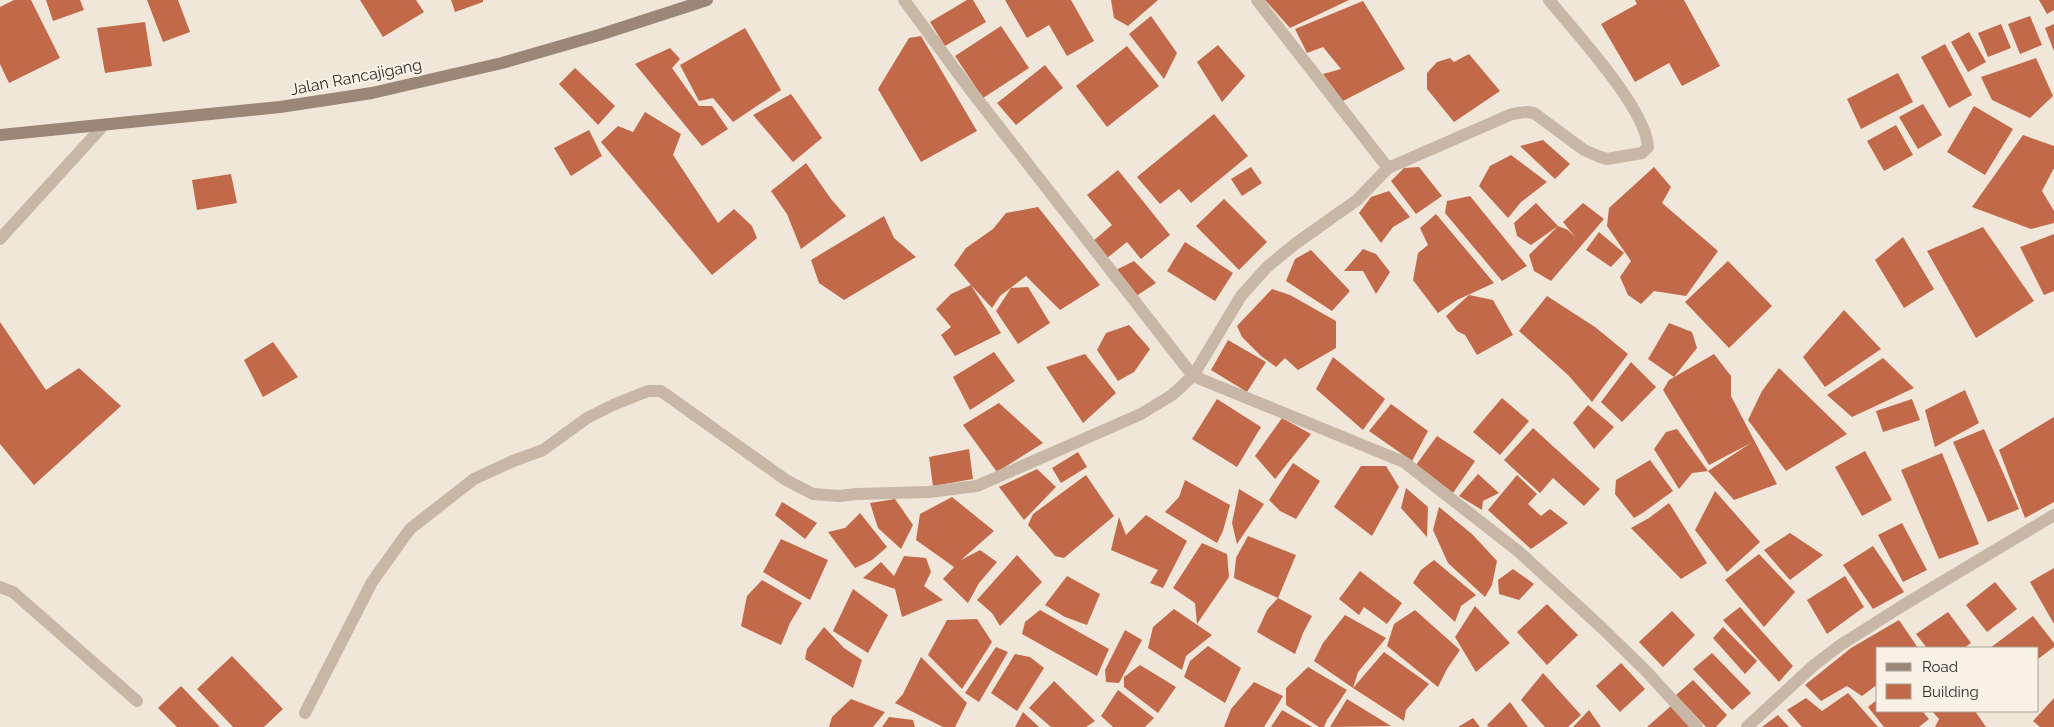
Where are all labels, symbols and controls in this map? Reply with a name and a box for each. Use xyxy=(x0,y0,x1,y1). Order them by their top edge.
street label: Jalan Rancajigang xyxy=(289,55,423,99)
legend xyxy=(1876,647,2039,712)
text: Road xyxy=(1922,658,1958,676)
text: Building xyxy=(1922,683,1979,701)

